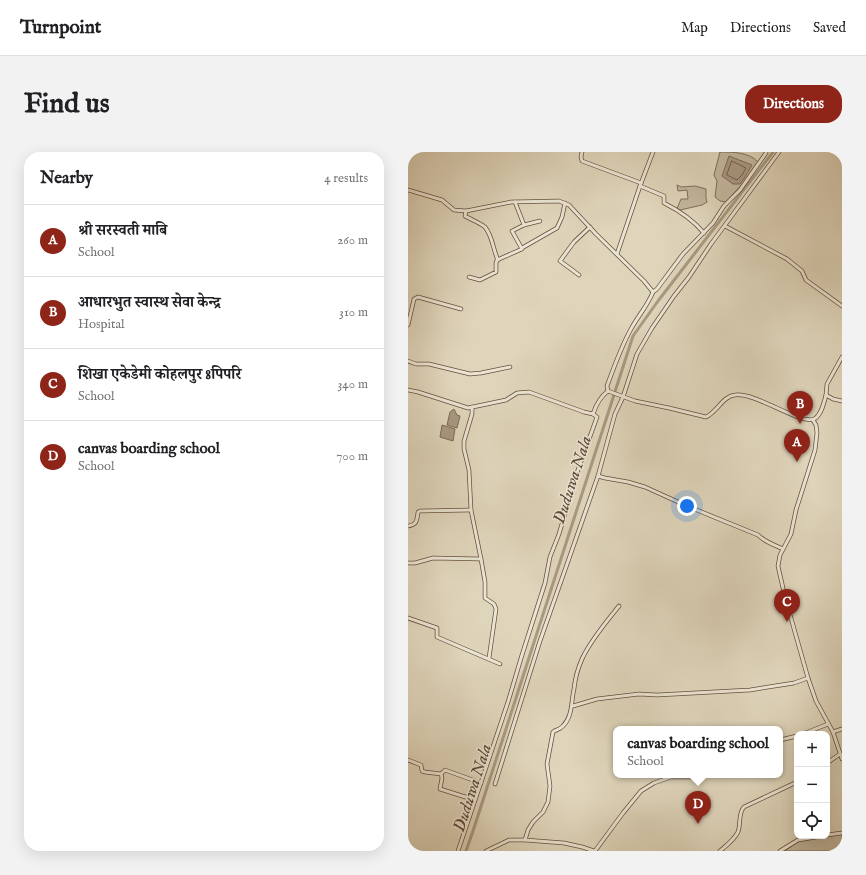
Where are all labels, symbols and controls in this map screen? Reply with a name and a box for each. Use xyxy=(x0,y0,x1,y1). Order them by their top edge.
text: Turnpoint xyxy=(20,16,101,40)
text: Map xyxy=(681,19,708,37)
text: Directions xyxy=(730,19,791,37)
text: Saved xyxy=(813,19,846,37)
button: Directions xyxy=(745,85,842,123)
text: Find us xyxy=(24,87,110,122)
text: Nearby xyxy=(40,168,93,189)
text: 4 results xyxy=(324,170,368,187)
text: श्री सरस्वती माबि xyxy=(78,221,167,240)
text: A xyxy=(49,232,57,249)
text: 260 m xyxy=(337,232,368,249)
text: School xyxy=(78,244,115,261)
text: आधारभुत स्वास्थ सेवा केन्द्र xyxy=(78,293,221,312)
text: B xyxy=(49,304,57,321)
text: 310 m xyxy=(339,304,368,321)
text: Hospital xyxy=(78,316,125,333)
text: शिखा एकेडेमी कोहलपुर 8पिपरि xyxy=(78,365,242,384)
text: C xyxy=(48,376,58,393)
text: 340 m xyxy=(338,376,368,393)
text: School xyxy=(78,388,115,405)
pin: B xyxy=(787,391,813,424)
pin: A xyxy=(784,429,810,462)
water label: Duduwa Nala xyxy=(549,433,597,526)
text: canvas boarding school xyxy=(78,439,220,458)
text: D xyxy=(48,448,58,465)
text: 700 m xyxy=(336,448,368,465)
text: School xyxy=(78,458,115,475)
your location xyxy=(677,496,697,516)
pin: C xyxy=(774,589,800,622)
popup xyxy=(613,726,783,778)
map controls xyxy=(794,731,830,839)
button: + xyxy=(794,731,830,767)
text: canvas boarding school xyxy=(627,734,769,753)
water label: Duduwa Nala xyxy=(449,741,497,834)
text: School xyxy=(627,753,664,770)
button: − xyxy=(794,767,830,803)
pin: D xyxy=(685,791,711,824)
button: locate xyxy=(794,803,830,839)

